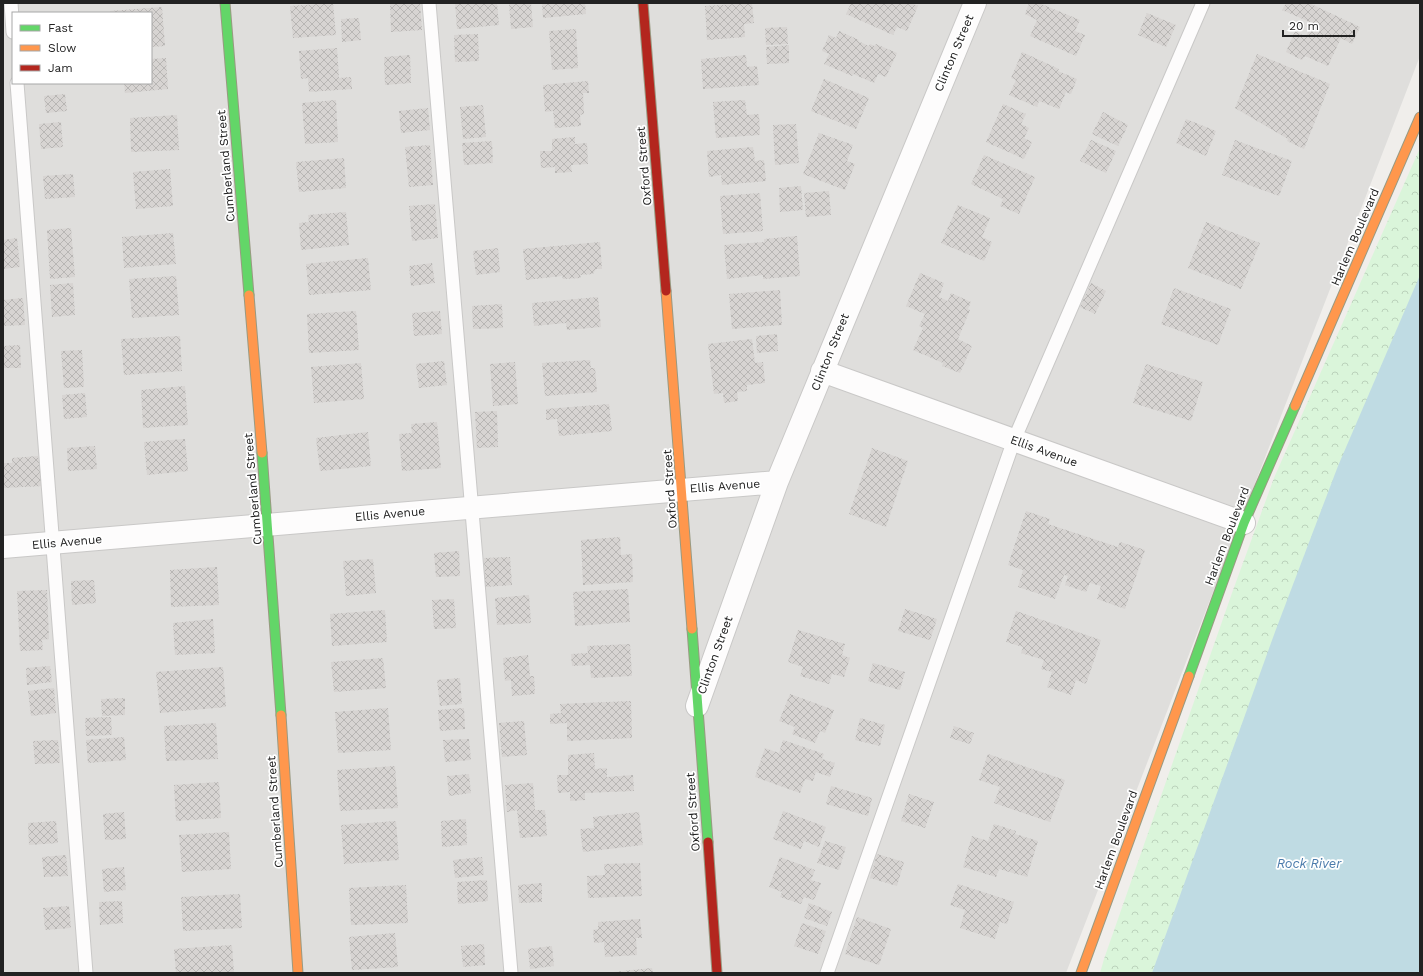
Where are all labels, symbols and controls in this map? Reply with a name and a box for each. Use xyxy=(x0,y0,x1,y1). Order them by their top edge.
legend xyxy=(12,12,152,84)
street label: Clinton Street xyxy=(931,12,977,94)
scale bar xyxy=(1283,12,1354,38)
text: 20 m xyxy=(1289,19,1319,33)
text: Fast xyxy=(48,21,73,35)
text: Slow xyxy=(48,41,76,55)
text: Jam xyxy=(48,61,73,75)
street label: Cumberland Street xyxy=(214,110,238,222)
street label: Oxford Street xyxy=(634,126,654,206)
street label: Harlem Boulevard xyxy=(1328,186,1382,288)
street label: Clinton Street xyxy=(808,311,852,393)
street label: Ellis Avenue xyxy=(1008,432,1080,470)
street label: Cumberland Street xyxy=(241,433,265,545)
street label: Oxford Street xyxy=(660,449,680,529)
street label: Ellis Avenue xyxy=(689,477,761,495)
street label: Harlem Boulevard xyxy=(1202,485,1252,587)
street label: Ellis Avenue xyxy=(354,504,426,524)
street label: Ellis Avenue xyxy=(31,532,103,552)
street label: Clinton Street xyxy=(694,614,736,696)
street label: Cumberland Street xyxy=(264,756,286,868)
street label: Oxford Street xyxy=(683,772,703,852)
street label: Harlem Boulevard xyxy=(1092,788,1140,892)
water label: Rock River xyxy=(1277,856,1342,871)

